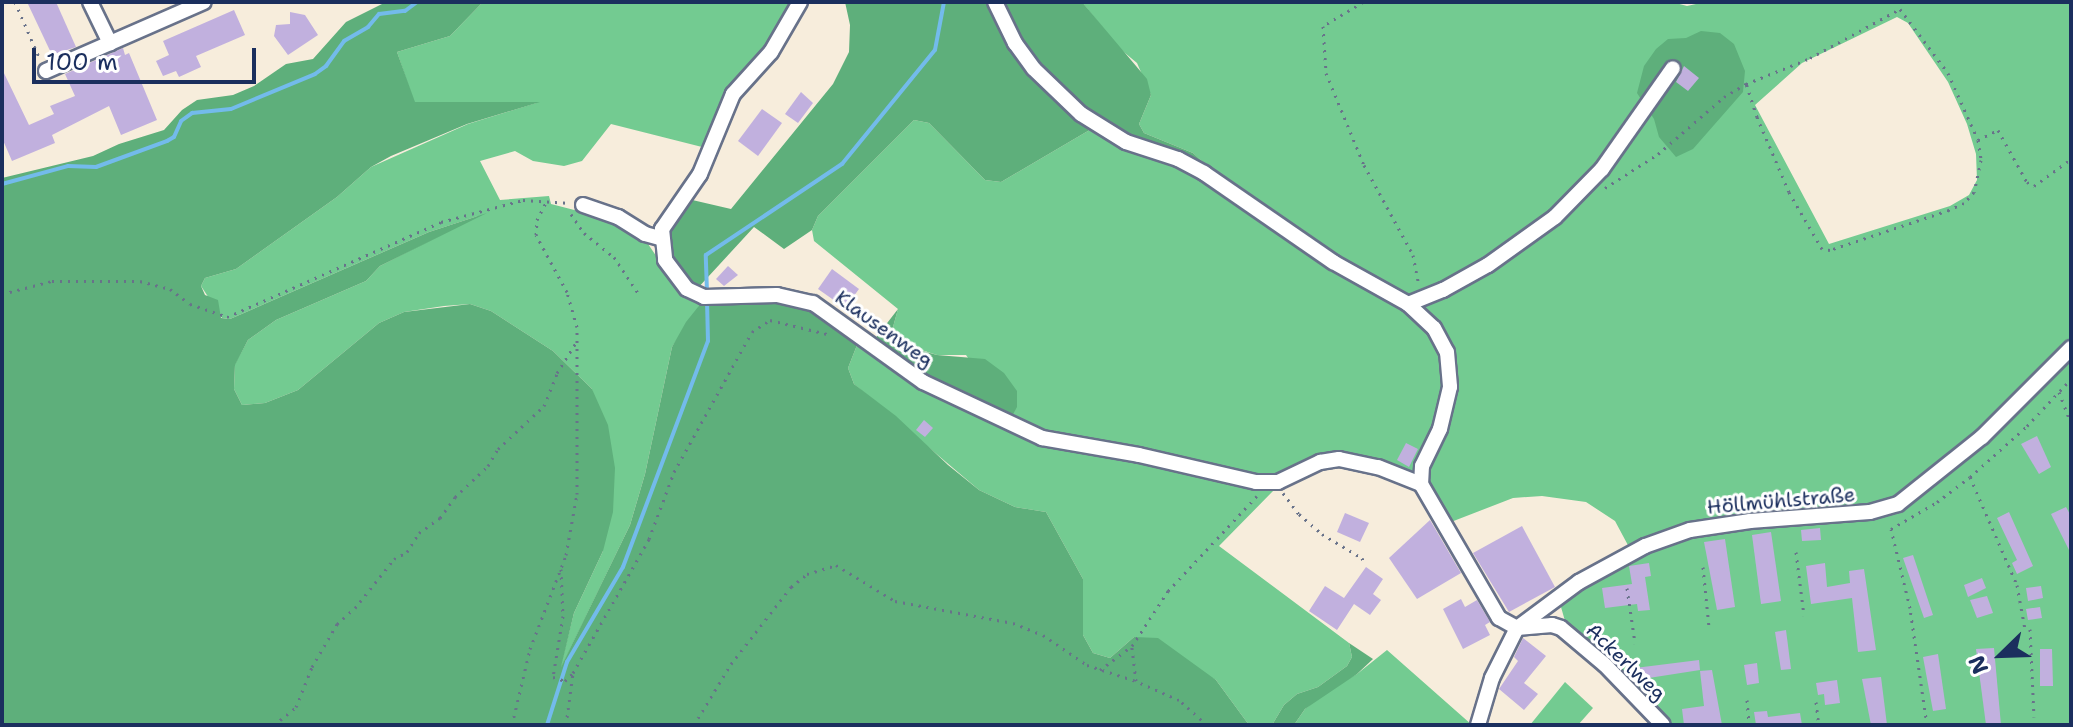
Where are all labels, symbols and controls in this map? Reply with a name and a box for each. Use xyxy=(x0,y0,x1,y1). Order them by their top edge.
scale bar xyxy=(36,32,260,82)
text: 100 m xyxy=(46,46,118,78)
street label: Klausenweg xyxy=(830,285,938,373)
street label: Höllmühlstraße xyxy=(1706,483,1856,519)
north arrow xyxy=(1961,615,2041,695)
street label: Ackerlweg xyxy=(1581,618,1671,706)
text: N xyxy=(1962,651,1995,678)

